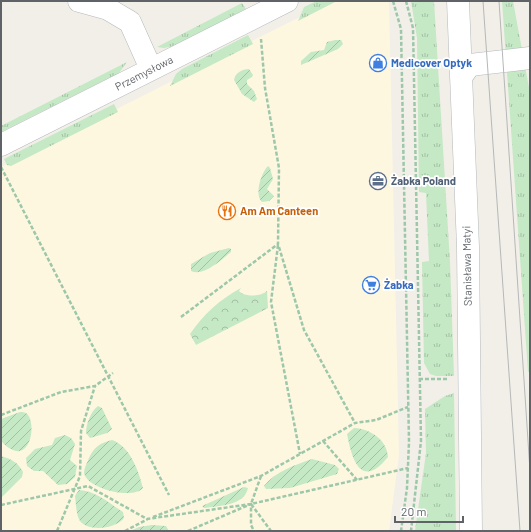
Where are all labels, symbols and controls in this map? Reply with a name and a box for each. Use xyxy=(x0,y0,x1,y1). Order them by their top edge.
street label: Przemysłowa xyxy=(113,52,175,93)
shop icon: Medicover Optyk xyxy=(368,53,388,73)
place label: Medicover Optyk xyxy=(391,56,472,69)
office icon: Żabka Poland xyxy=(368,171,388,191)
place label: Żabka Poland xyxy=(391,174,456,187)
restaurant icon: Am Am Canteen xyxy=(217,201,237,221)
place label: Am Am Canteen xyxy=(240,204,318,217)
street label: Stanisława Matyi xyxy=(459,226,474,306)
supermarket icon: Żabka xyxy=(361,275,381,295)
place label: Żabka xyxy=(384,278,414,291)
scale bar xyxy=(395,498,463,524)
text: 20 m xyxy=(401,504,427,518)

